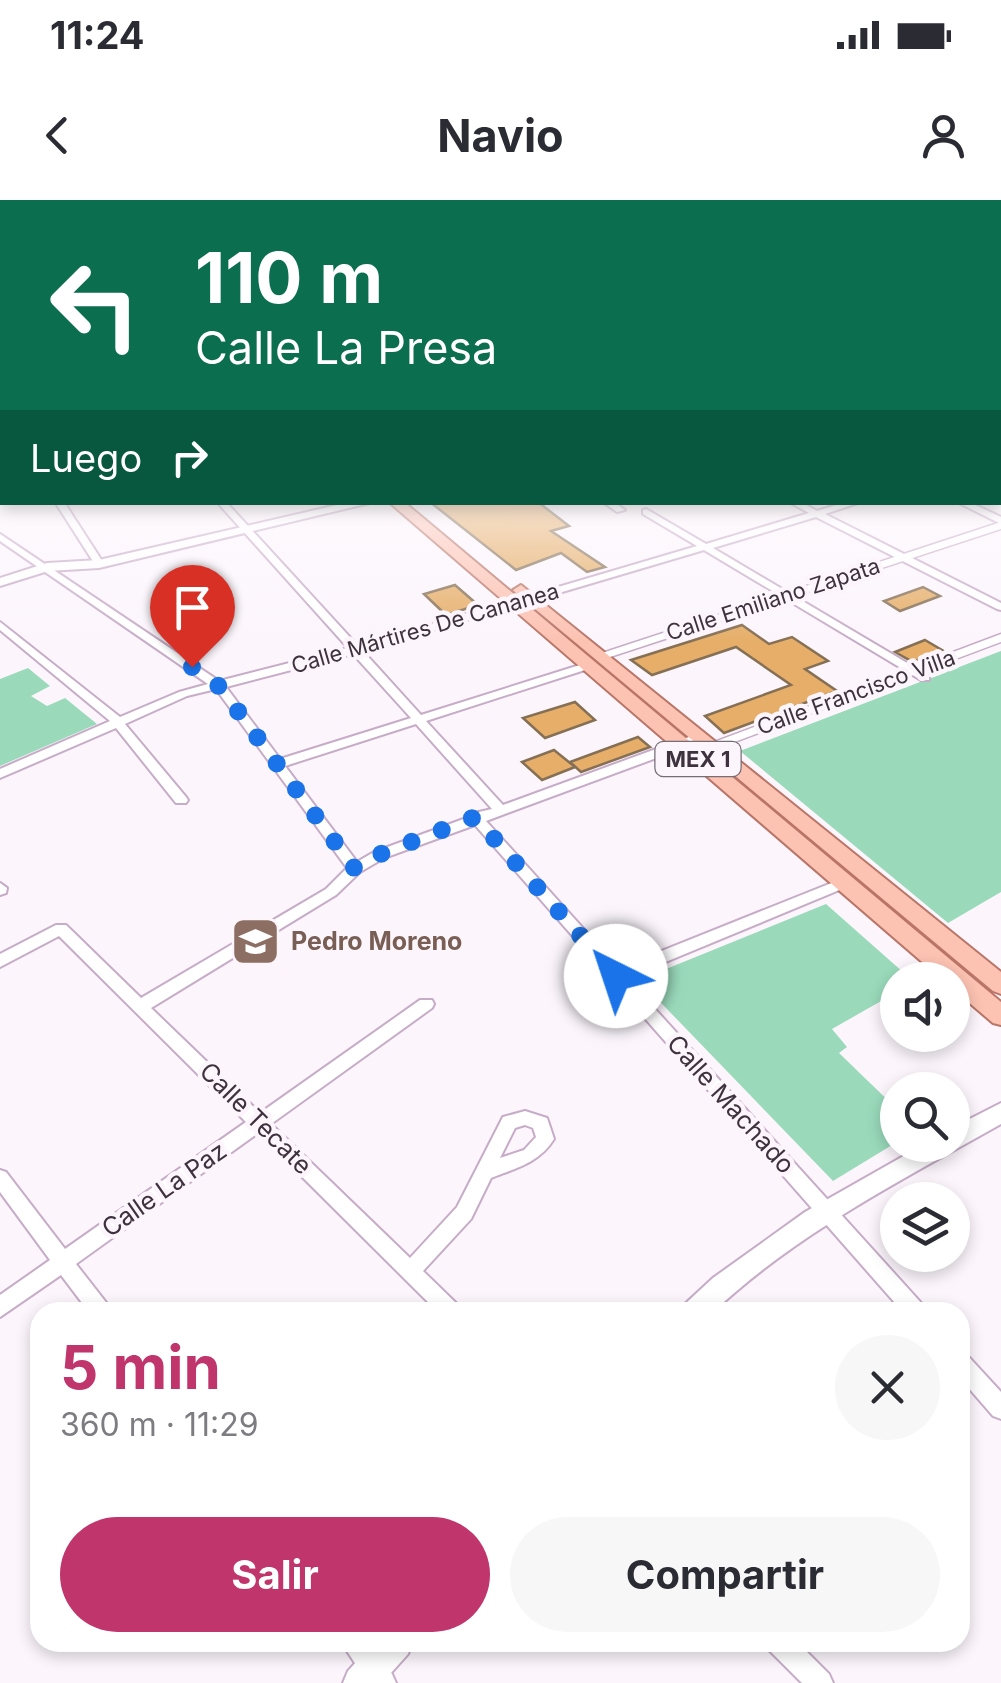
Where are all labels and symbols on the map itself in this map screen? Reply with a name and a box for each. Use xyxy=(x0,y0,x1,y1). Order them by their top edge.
street label: Calle Emiliano Zapata xyxy=(663,552,883,646)
pin xyxy=(150,565,235,668)
street label: Calle Mártires De Cananea xyxy=(288,577,562,679)
street label: Calle Francisco Villa xyxy=(753,644,959,740)
road number: MEX 1 xyxy=(656,742,740,776)
school or university icon: Pedro Moreno xyxy=(230,915,282,967)
position arrow xyxy=(564,924,668,1028)
place label: Pedro Moreno xyxy=(291,926,462,956)
street label: Calle Machado xyxy=(661,1029,801,1179)
street label: Calle Tecate xyxy=(194,1056,318,1180)
street label: Calle La Paz xyxy=(96,1135,232,1243)

